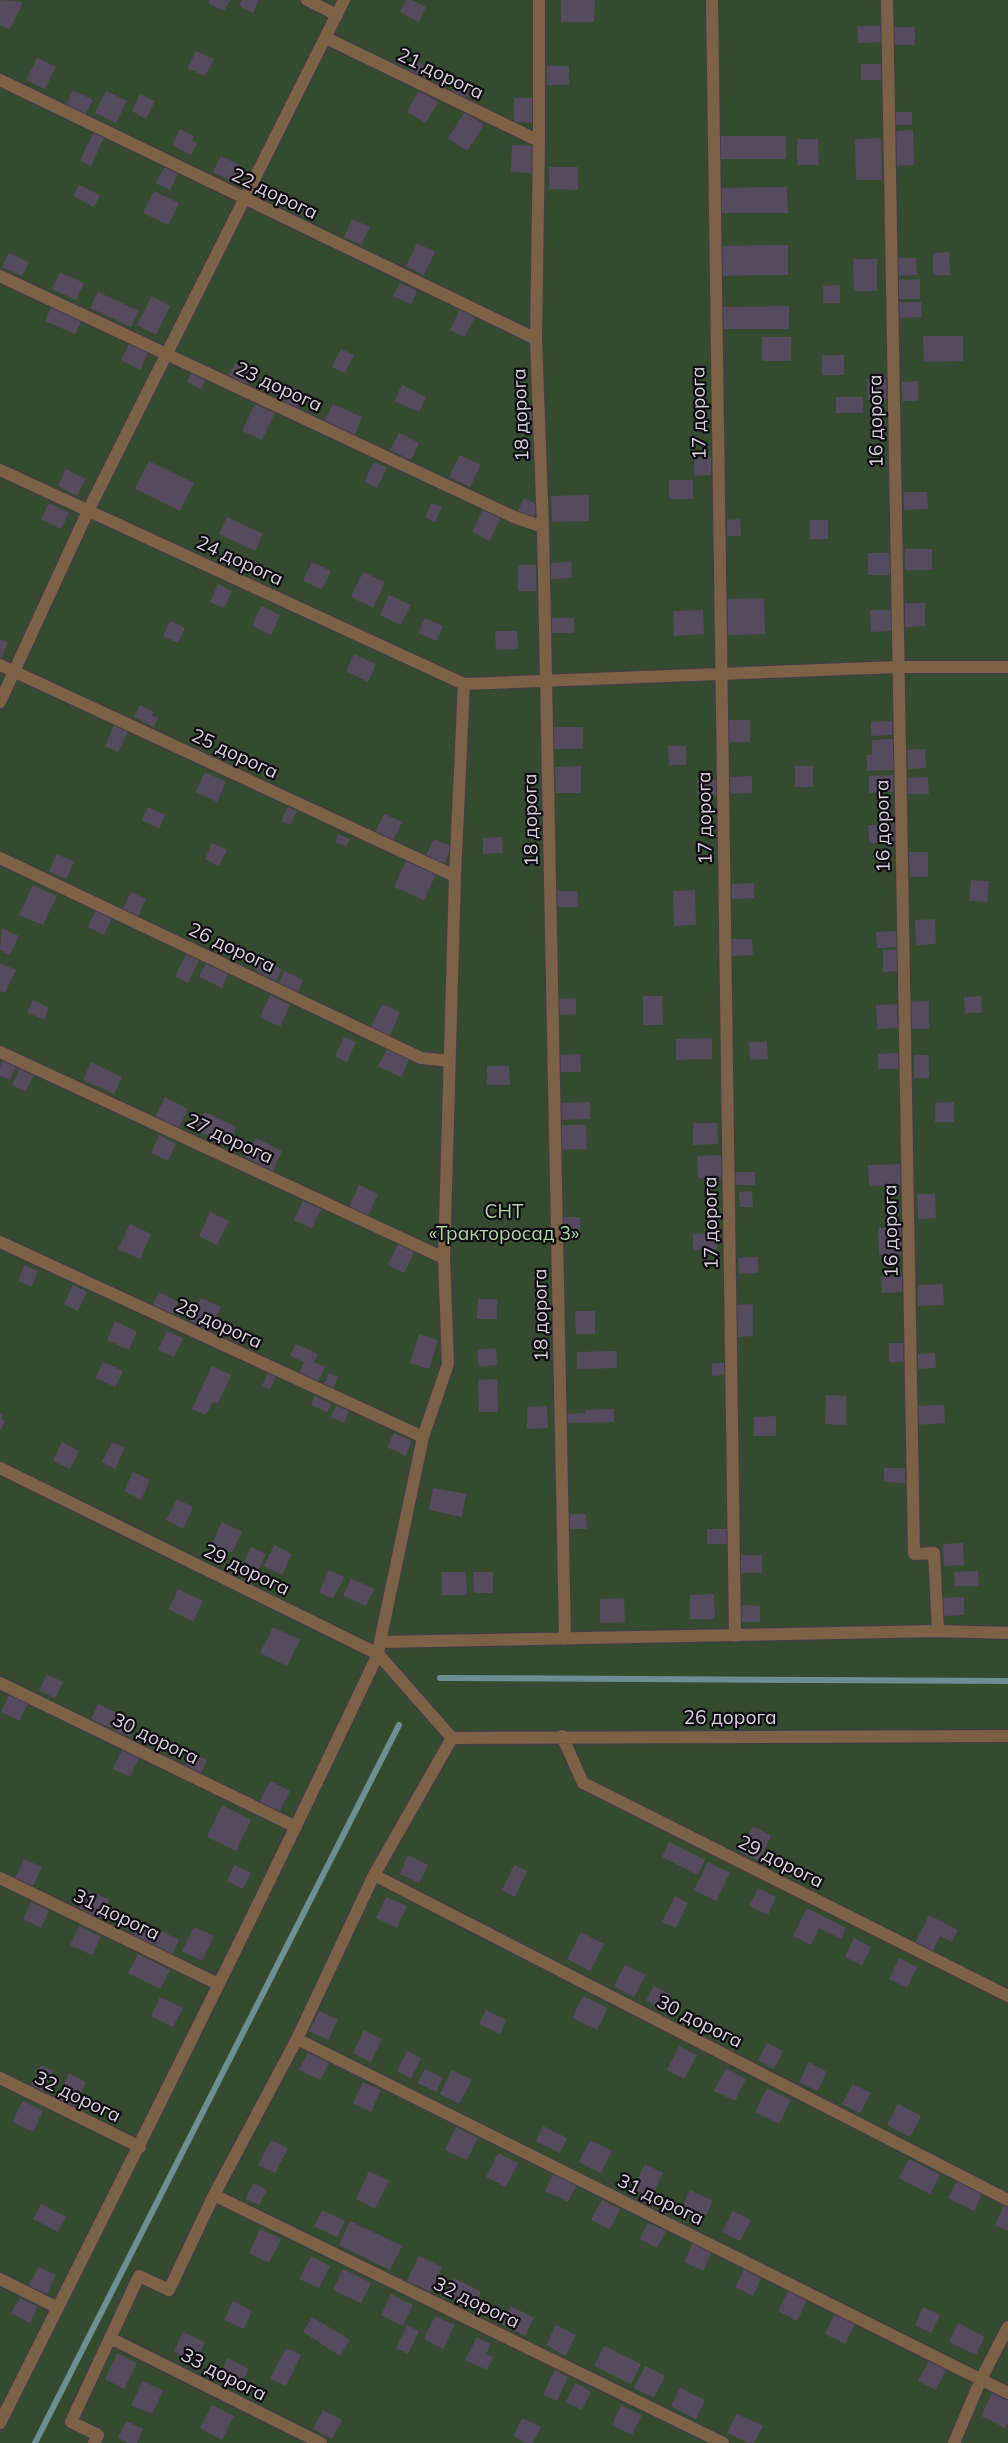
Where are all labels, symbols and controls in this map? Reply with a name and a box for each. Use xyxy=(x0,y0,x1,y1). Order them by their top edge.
street label: 21 дорога xyxy=(394,42,488,104)
street label: 22 дорога xyxy=(228,162,322,224)
street label: 23 дорога xyxy=(232,355,326,417)
street label: 17 дорога xyxy=(685,366,711,460)
street label: 18 дорога xyxy=(506,368,534,462)
street label: 16 дорога xyxy=(862,374,888,468)
street label: 24 дорога xyxy=(193,529,287,591)
street label: 25 дорога xyxy=(188,722,282,784)
street label: 17 дорога xyxy=(691,771,717,865)
street label: 18 дорога xyxy=(517,773,543,867)
street label: 16 дорога xyxy=(869,779,895,873)
street label: 26 дорога xyxy=(185,916,279,978)
street label: 27 дорога xyxy=(183,1107,277,1169)
street label: 17 дорога xyxy=(697,1176,723,1270)
street label: 16 дорога xyxy=(877,1184,903,1278)
park label: СНТ «Тракторосад 3» xyxy=(429,1199,579,1245)
street label: 18 дорога xyxy=(527,1268,553,1362)
street label: 28 дорога xyxy=(172,1292,266,1354)
street label: 29 дорога xyxy=(200,1538,294,1600)
street label: 26 дорога xyxy=(683,1705,777,1729)
street label: 30 дорога xyxy=(109,1707,203,1769)
street label: 29 дорога xyxy=(734,1829,828,1893)
street label: 31 дорога xyxy=(70,1883,164,1945)
street label: 30 дорога xyxy=(653,1989,747,2053)
street label: 32 дорога xyxy=(31,2065,125,2127)
street label: 31 дорога xyxy=(614,2168,708,2230)
street label: 32 дорога xyxy=(430,2271,524,2333)
street label: 33 дорога xyxy=(177,2342,271,2406)

